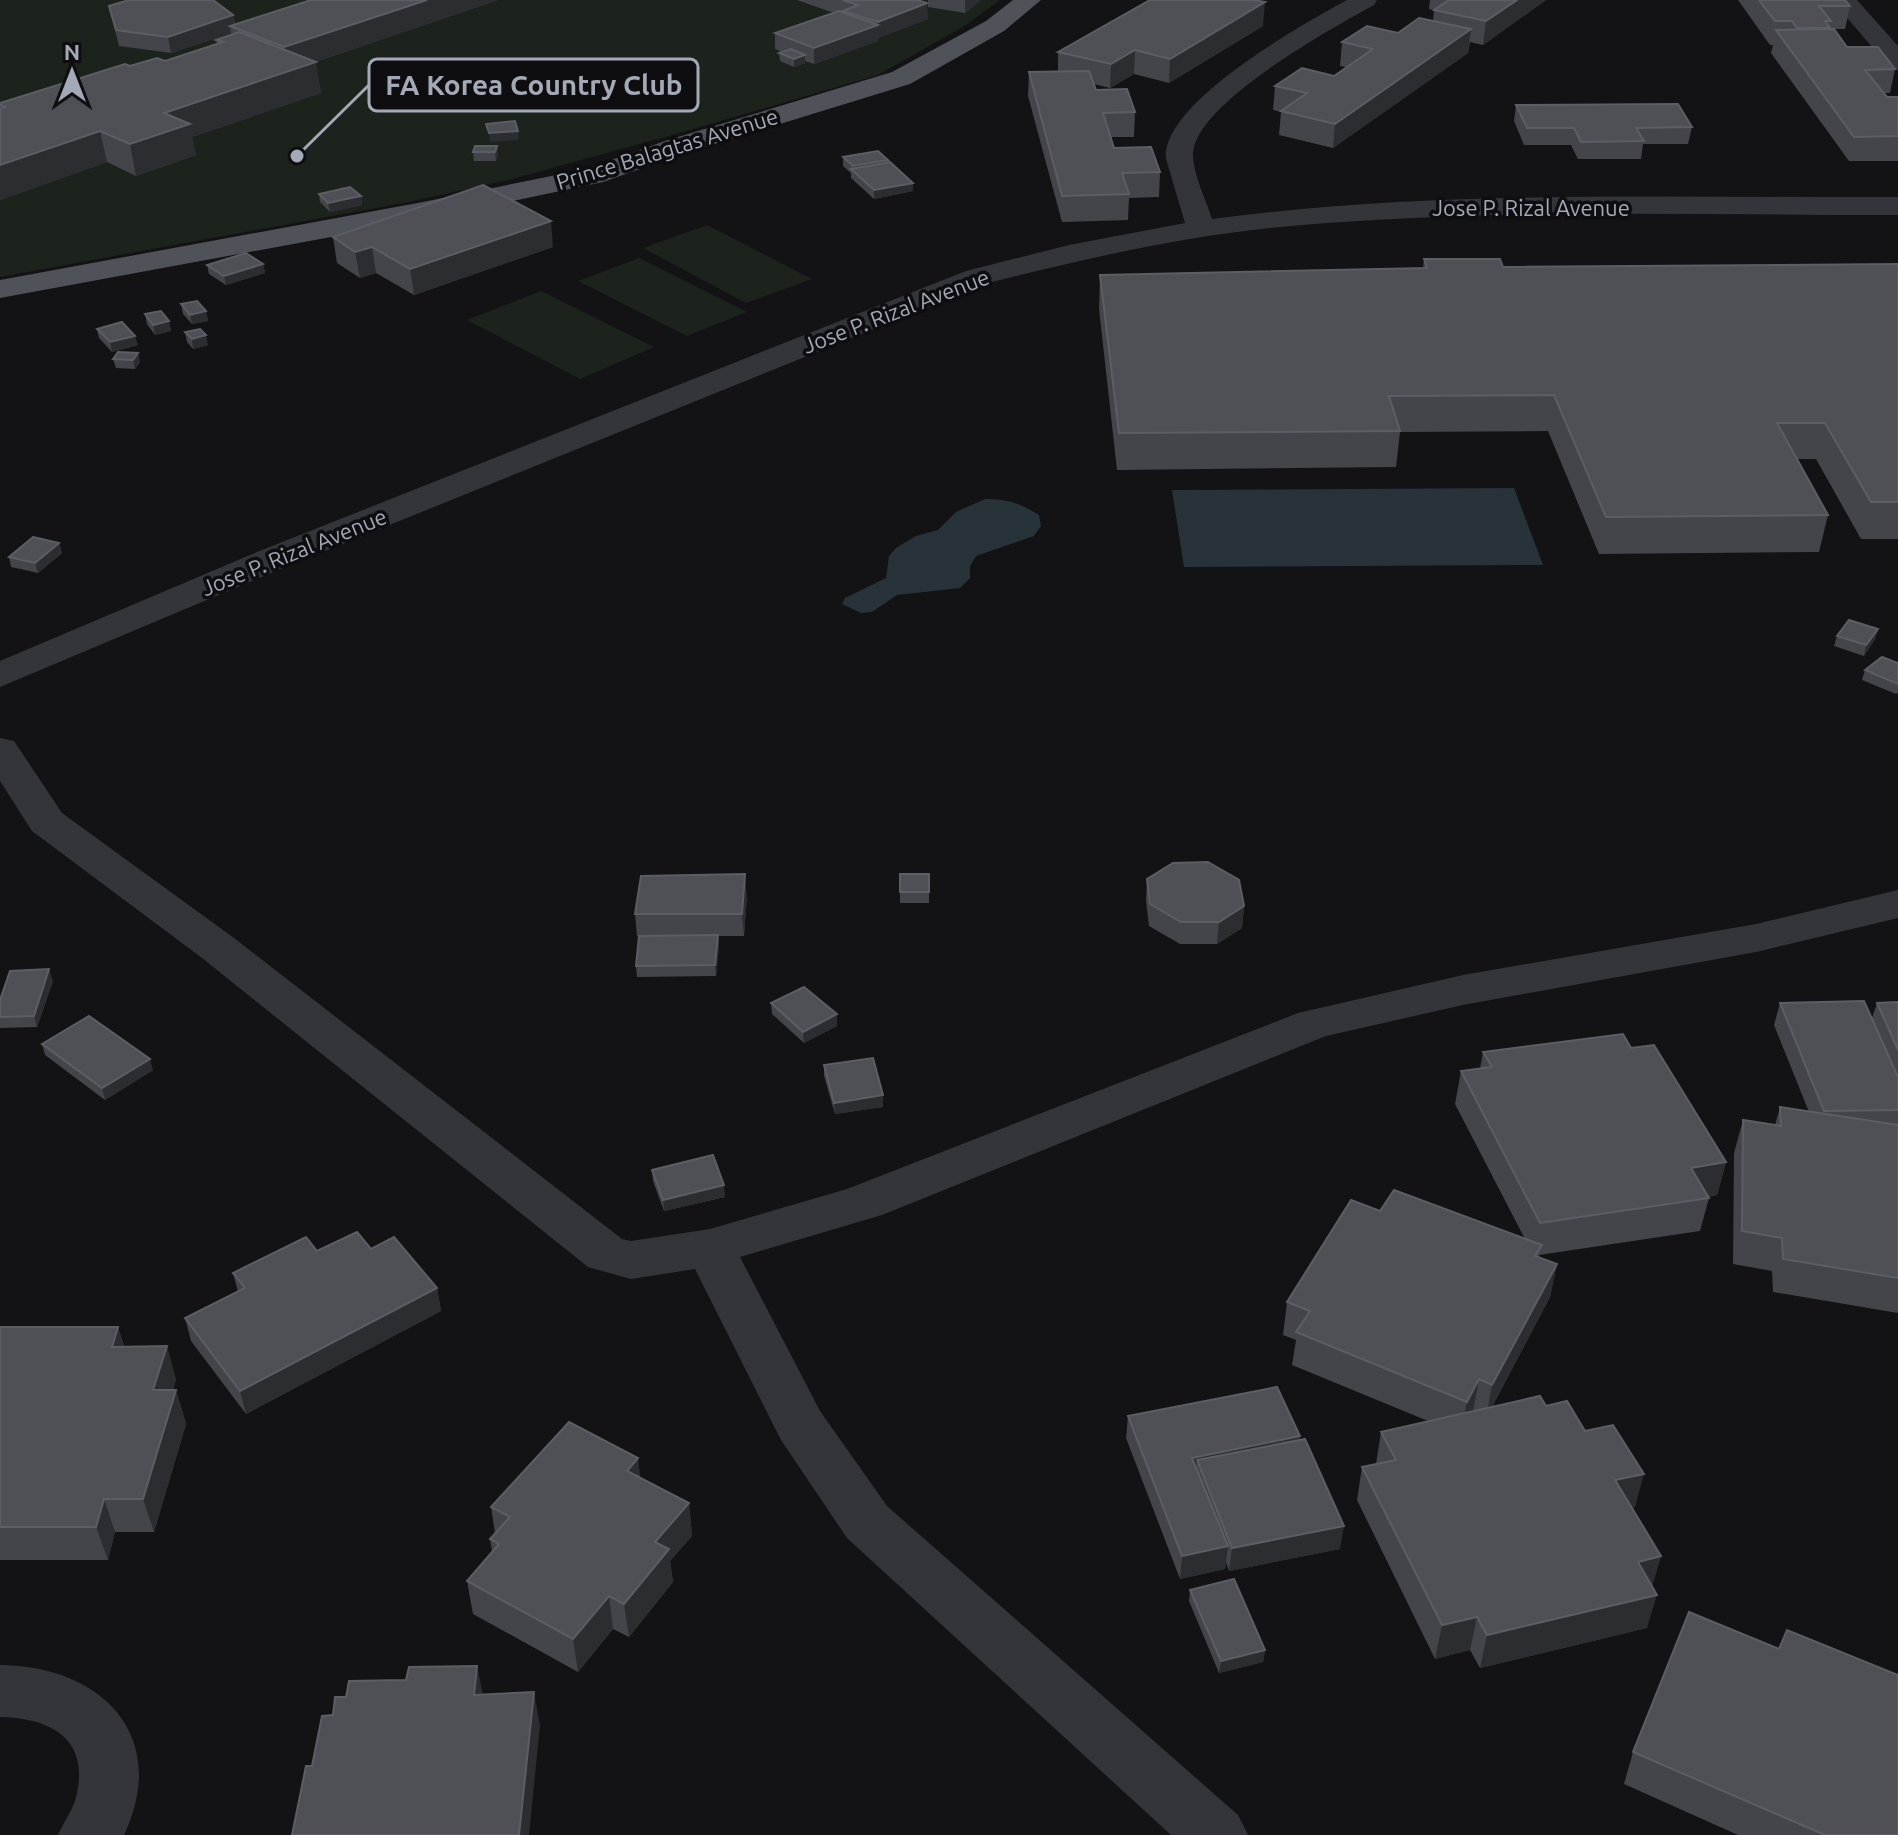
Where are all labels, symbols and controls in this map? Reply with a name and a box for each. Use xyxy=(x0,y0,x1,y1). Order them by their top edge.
north arrow xyxy=(32,32,112,112)
text: N xyxy=(64,39,80,64)
callout: FA Korea Country Club xyxy=(369,59,698,111)
text: FA Korea Country Club xyxy=(385,69,683,100)
street label: Prince Balagtas Avenue xyxy=(553,103,781,194)
street label: Jose P. Rizal Avenue xyxy=(1432,195,1630,220)
street label: Jose P. Rizal Avenue xyxy=(799,263,993,358)
street label: Jose P. Rizal Avenue xyxy=(198,503,390,600)

